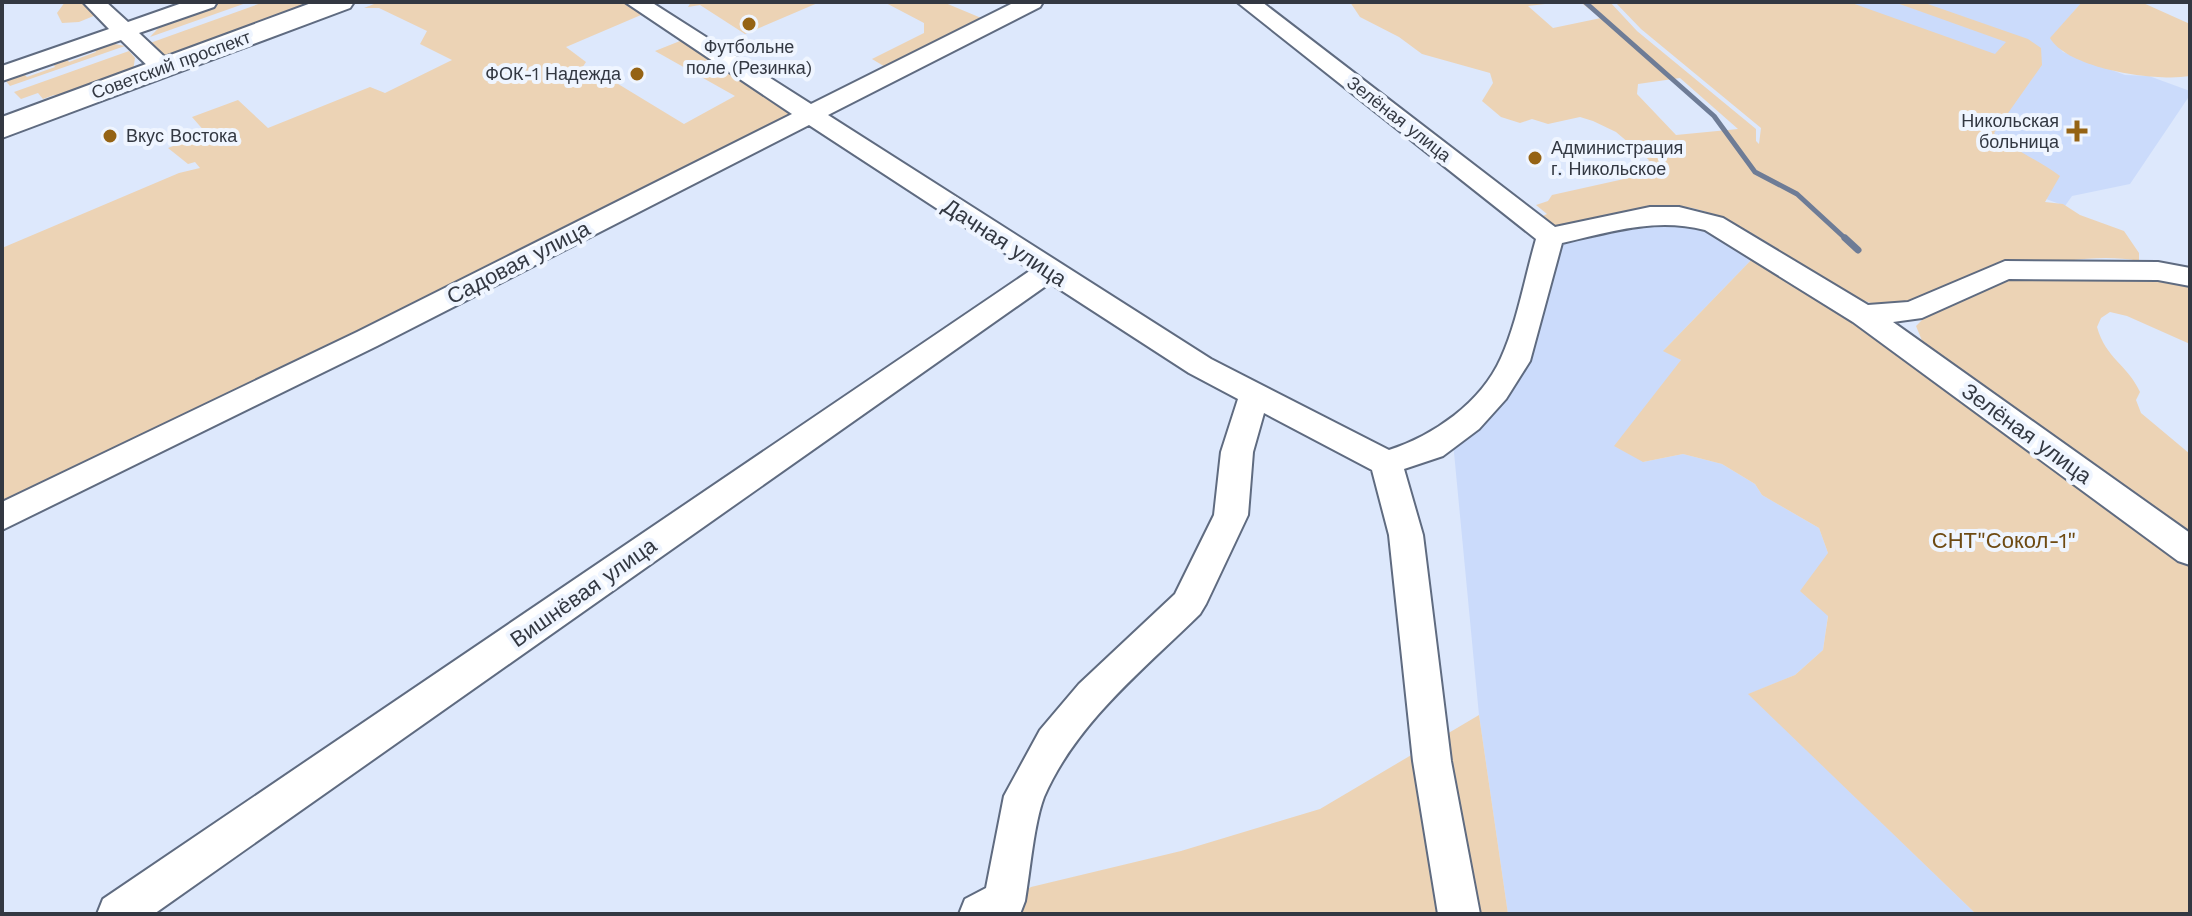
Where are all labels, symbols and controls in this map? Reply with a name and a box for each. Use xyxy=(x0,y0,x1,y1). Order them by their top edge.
marker: Футбольне поле (Резинка) xyxy=(740,15,758,33)
street label: Советский проспект xyxy=(88,26,253,103)
place label: Футбольне поле (Резинка) xyxy=(686,36,812,78)
place label: ФОК-1 Надежда xyxy=(485,63,622,84)
marker: ФОК-1 Надежда xyxy=(628,65,646,83)
street label: Зелёная улица xyxy=(1343,72,1456,166)
place label: Никольская больница xyxy=(1961,110,2060,152)
marker: Никольская больница xyxy=(2066,120,2088,142)
place label: Вкус Востока xyxy=(126,125,238,146)
marker: Вкус Востока xyxy=(101,127,119,145)
place label: Администрация г. Никольское xyxy=(1551,137,1683,179)
marker: Администрация г. Никольское xyxy=(1526,149,1544,167)
street label: Дачная улица xyxy=(938,193,1072,292)
street label: Садовая улица xyxy=(443,215,595,309)
street label: Зелёная улица xyxy=(1957,378,2097,489)
park label: СНТ"Сокол-1" xyxy=(1932,528,2076,553)
street label: Вишнёвая улица xyxy=(505,532,662,652)

